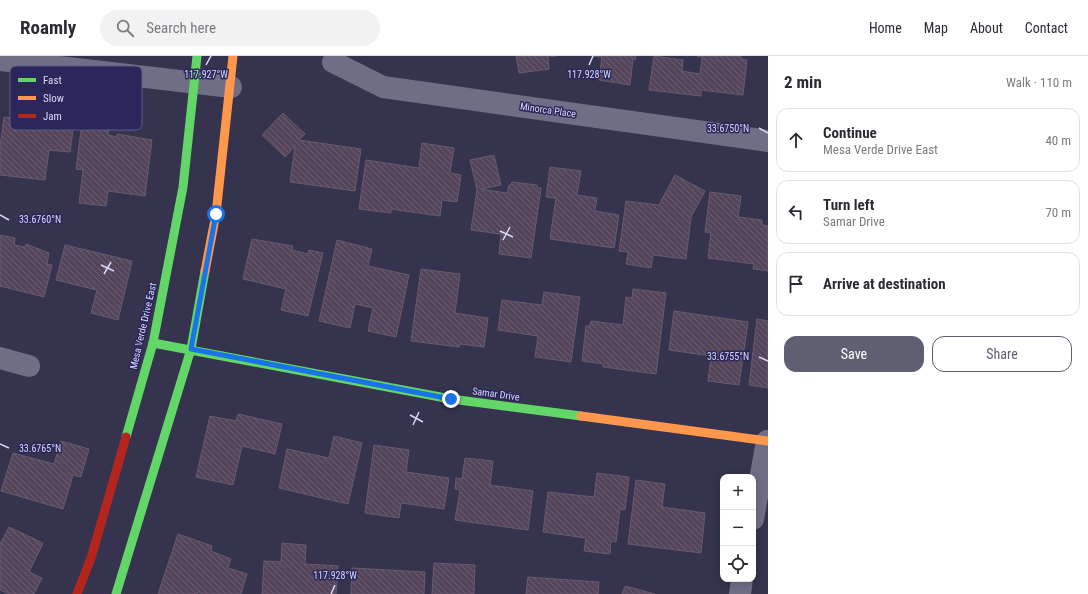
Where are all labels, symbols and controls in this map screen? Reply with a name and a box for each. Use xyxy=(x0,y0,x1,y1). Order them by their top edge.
search box xyxy=(100,10,380,46)
text: Roamly xyxy=(20,16,76,39)
icon: search xyxy=(114,17,136,39)
text: Search here xyxy=(146,19,216,37)
text: Home xyxy=(869,20,902,36)
text: Map xyxy=(924,20,948,36)
text: About xyxy=(970,20,1003,36)
text: Contact xyxy=(1025,20,1068,36)
legend xyxy=(10,66,142,130)
text: 117.927°W xyxy=(184,69,228,80)
text: 117.928°W xyxy=(567,69,611,80)
text: 2 min xyxy=(784,72,822,92)
text: Fast xyxy=(43,74,62,87)
text: Walk · 110 m xyxy=(1006,75,1072,90)
text: Slow xyxy=(43,92,64,105)
street label: Minorca Place xyxy=(519,101,577,119)
text: Jam xyxy=(43,110,62,123)
text: 33.6750°N xyxy=(707,123,749,134)
text: Continue xyxy=(823,124,877,142)
icon: ahead xyxy=(785,129,807,151)
text: 40 m xyxy=(1045,133,1071,148)
text: Mesa Verde Drive East xyxy=(823,142,938,157)
text: Turn left xyxy=(823,196,874,214)
icon: left xyxy=(785,201,807,223)
route start xyxy=(207,205,225,223)
text: 70 m xyxy=(1045,205,1071,220)
text: 33.6760°N xyxy=(19,214,61,225)
text: Samar Drive xyxy=(823,214,885,229)
icon: arrive xyxy=(785,273,807,295)
text: Arrive at destination xyxy=(823,275,946,293)
street label: Mesa Verde Drive East xyxy=(128,282,158,370)
button: Save xyxy=(784,336,924,372)
button: Share xyxy=(932,336,1072,372)
text: 33.6755°N xyxy=(707,351,749,362)
street label: Samar Drive xyxy=(472,385,521,403)
route end xyxy=(442,390,460,408)
text: 33.6765°N xyxy=(19,443,61,454)
map controls xyxy=(720,474,756,582)
button: + xyxy=(720,474,756,510)
button: − xyxy=(720,510,756,546)
button: locate xyxy=(720,546,756,582)
text: 117.928°W xyxy=(313,570,357,581)

